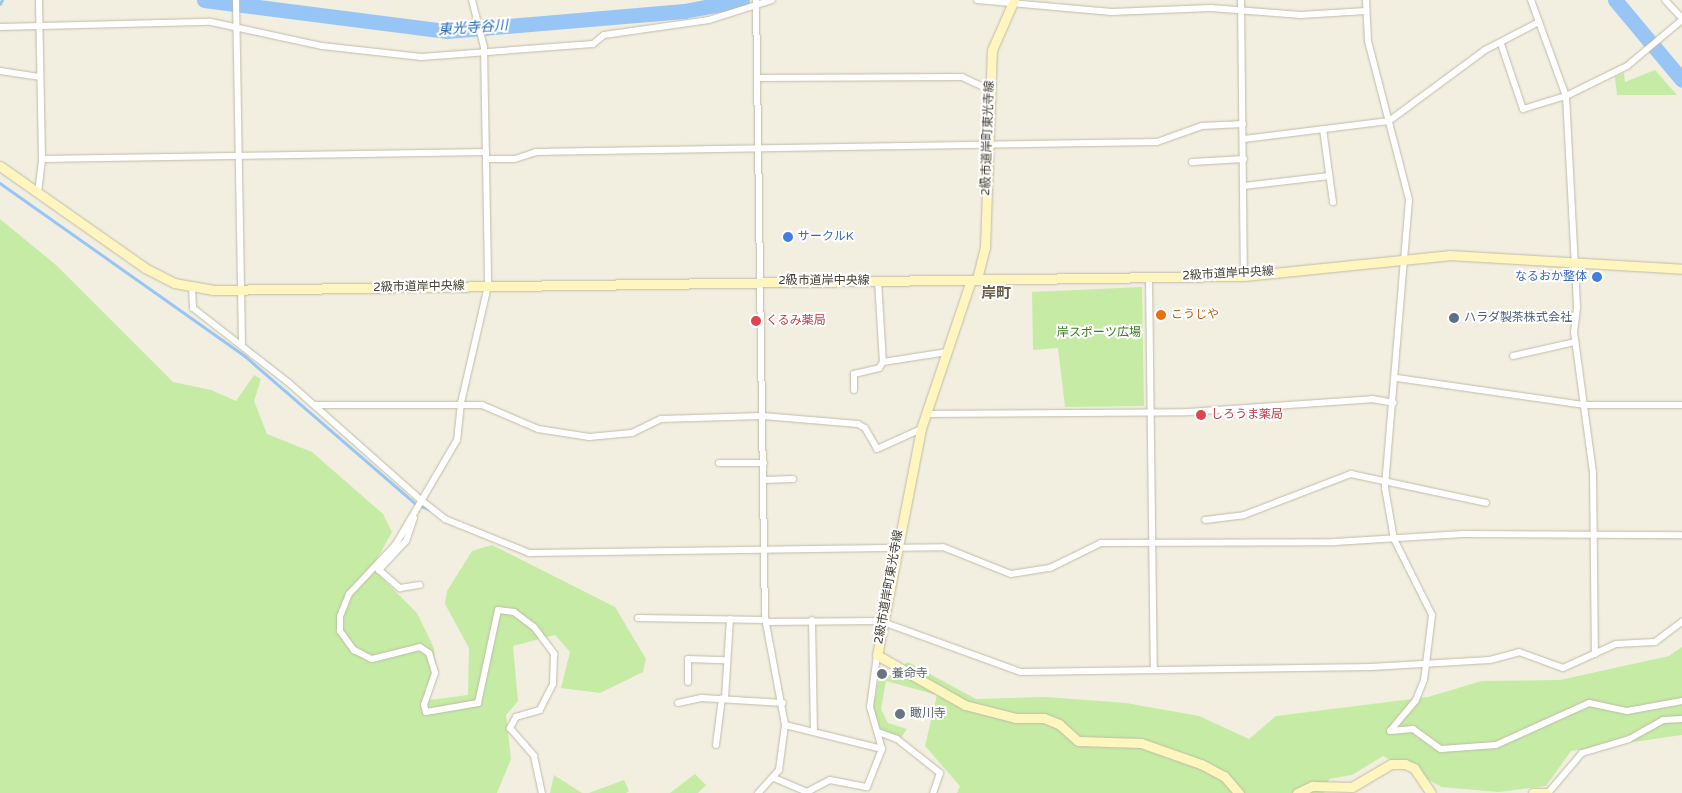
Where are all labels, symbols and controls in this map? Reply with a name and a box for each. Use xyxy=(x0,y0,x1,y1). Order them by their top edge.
water label: 東光寺谷川 xyxy=(437,17,509,39)
street label: 2級市道岸町東光寺線 xyxy=(979,80,997,196)
place label: サークルK xyxy=(798,230,854,244)
marker: サークルK xyxy=(782,231,794,243)
street label: 2級市道岸中央線 xyxy=(1182,264,1274,284)
place label: なるおか整体 xyxy=(1515,270,1587,284)
marker: なるおか整体 xyxy=(1591,271,1603,283)
street label: 2級市道岸中央線 xyxy=(778,274,870,288)
street label: 2級市道岸中央線 xyxy=(373,279,465,295)
district label: 岸町 xyxy=(981,285,1011,303)
place label: こうじや xyxy=(1171,308,1219,322)
marker: こうじや xyxy=(1155,309,1167,321)
place label: ハラダ製茶株式会社 xyxy=(1464,311,1572,325)
marker: ハラダ製茶株式会社 xyxy=(1448,312,1460,324)
place label: くるみ薬局 xyxy=(766,314,826,328)
marker: くるみ薬局 xyxy=(750,315,762,327)
park label: 岸スポーツ広場 xyxy=(1057,326,1141,340)
place label: しろうま薬局 xyxy=(1211,408,1283,422)
marker: しろうま薬局 xyxy=(1195,409,1207,421)
street label: 2級市道岸町東光寺線 xyxy=(872,529,906,645)
place label: 養命寺 xyxy=(892,667,928,681)
marker: 養命寺 xyxy=(876,668,888,680)
place label: 瞰川寺 xyxy=(910,707,946,721)
marker: 瞰川寺 xyxy=(894,708,906,720)

